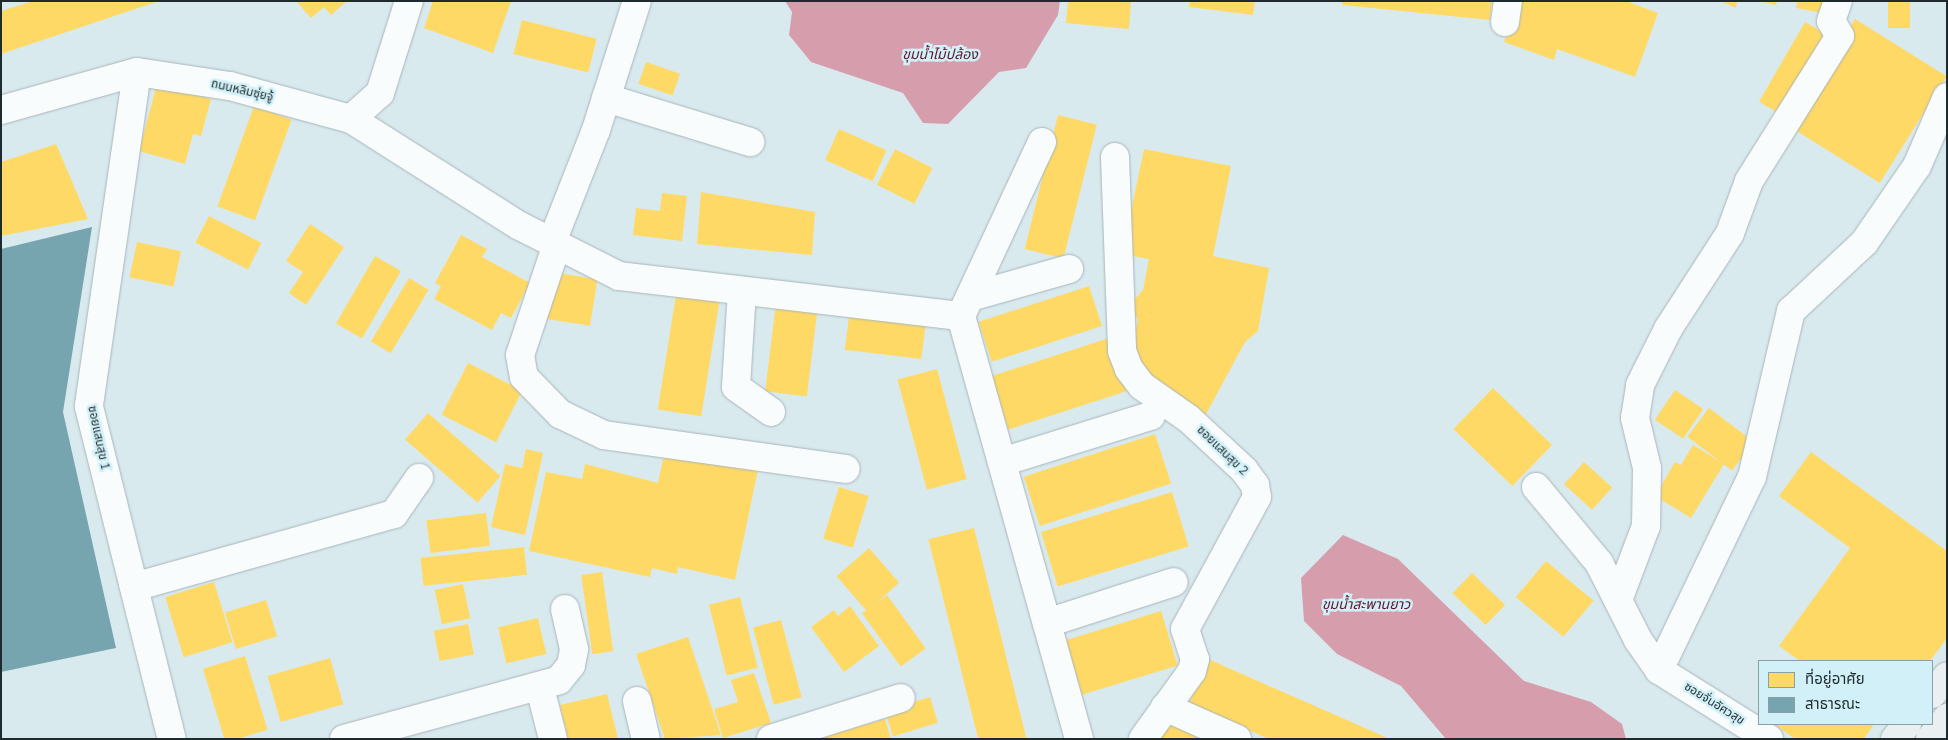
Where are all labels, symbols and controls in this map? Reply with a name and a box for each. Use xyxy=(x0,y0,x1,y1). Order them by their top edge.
water label: ขุมน้ำไม้ปล้อง xyxy=(902,47,978,63)
street label: ถนนหลิมซุ่ยจู้ xyxy=(210,77,274,105)
street label: ซอยแสนสุข 1 xyxy=(84,405,112,471)
street label: ซอยแสนสุข 2 xyxy=(1194,423,1250,479)
water label: ขุมน้ำสะพานยาว xyxy=(1322,597,1410,613)
legend xyxy=(1758,660,1933,725)
text: ที่อยู่อาศัย xyxy=(1805,669,1865,689)
street label: ซอยจั่นอัศวสุข xyxy=(1681,680,1747,728)
text: สาธารณะ xyxy=(1805,694,1860,714)

